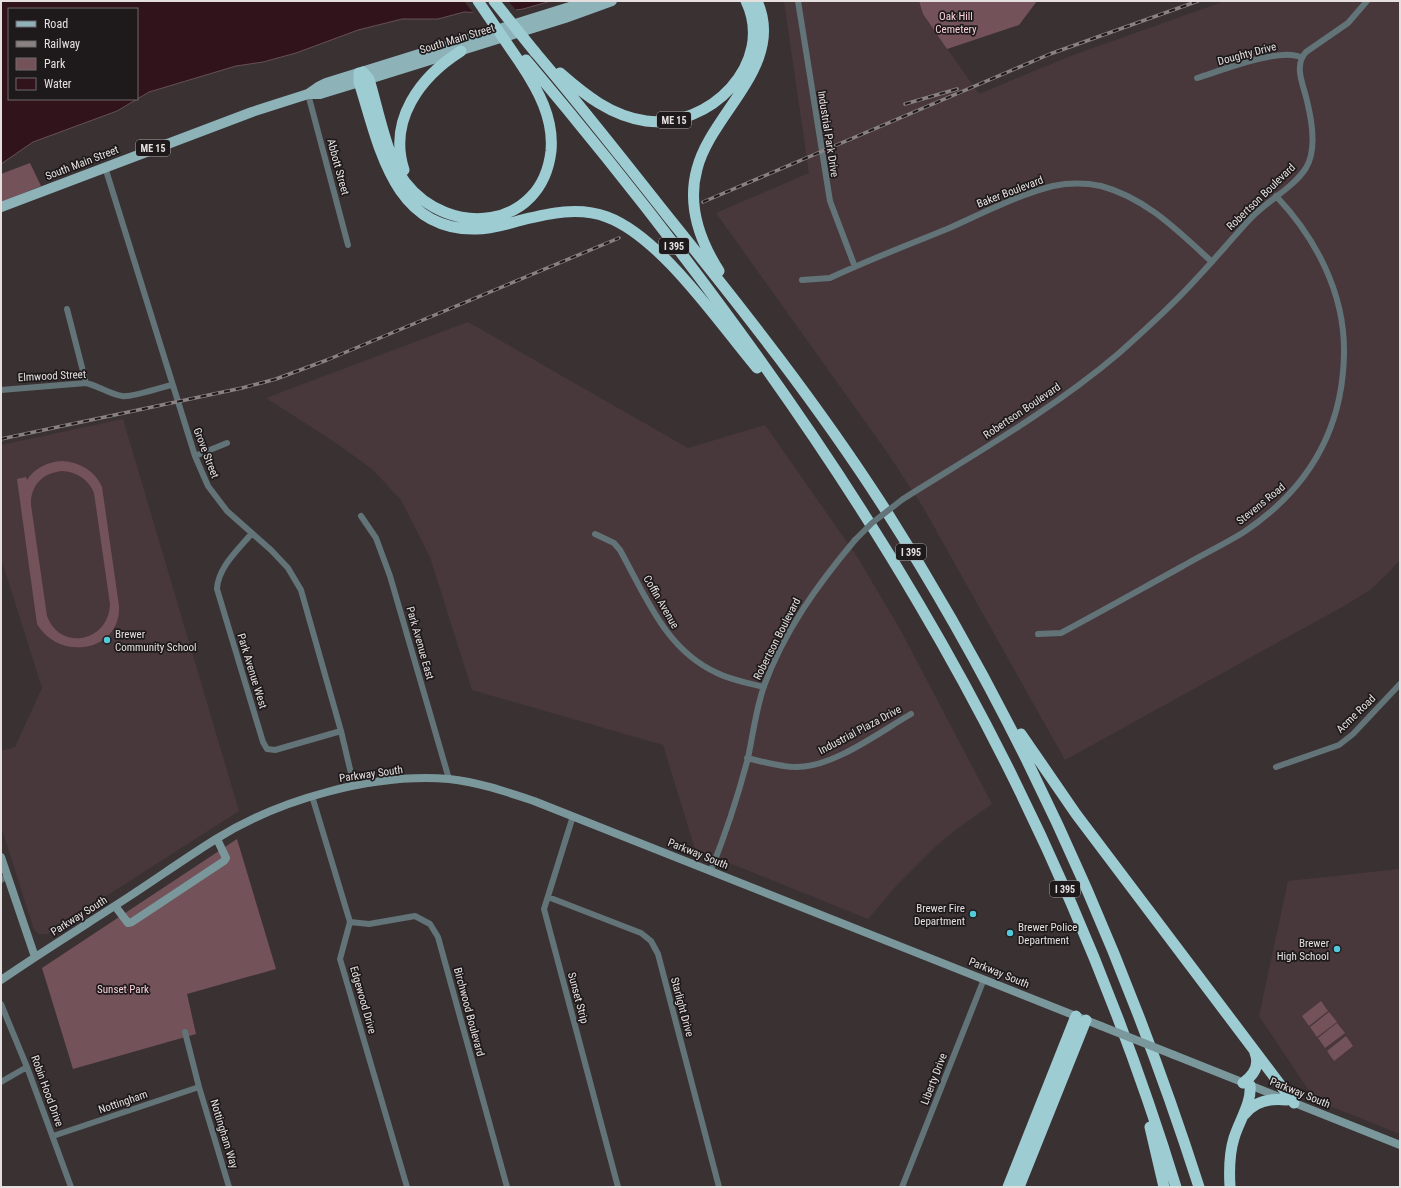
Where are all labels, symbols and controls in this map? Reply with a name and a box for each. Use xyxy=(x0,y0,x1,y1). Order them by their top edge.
legend xyxy=(8,8,138,100)
park label: Oak Hill Cemetery xyxy=(935,10,977,36)
text: Road xyxy=(44,17,68,31)
street label: South Main Street xyxy=(418,21,496,57)
text: Railway xyxy=(44,37,80,51)
street label: Doughty Drive xyxy=(1216,40,1278,68)
text: Park xyxy=(44,57,66,71)
text: Water xyxy=(44,77,72,91)
street label: Industrial Park Drive xyxy=(815,90,841,178)
road number: ME 15 xyxy=(657,112,691,128)
street label: Abbott Street xyxy=(324,138,352,196)
road number: ME 15 xyxy=(136,140,170,156)
street label: South Main Street xyxy=(44,143,120,183)
street label: Robertson Boulevard xyxy=(1224,161,1298,233)
street label: Baker Boulevard xyxy=(975,173,1045,211)
road number: I 395 xyxy=(659,238,689,254)
street label: Elmwood Street xyxy=(18,368,86,384)
street label: Robertson Boulevard xyxy=(981,380,1063,442)
street label: Grove Street xyxy=(190,426,222,480)
street label: Stevens Road xyxy=(1234,480,1288,528)
road number: I 395 xyxy=(896,544,926,560)
street label: Coffin Avenue xyxy=(641,573,681,631)
street label: Robertson Boulevard xyxy=(751,596,803,682)
street label: Park Avenue East xyxy=(403,605,437,681)
place label: Brewer Community School xyxy=(115,628,197,654)
street label: Park Avenue West xyxy=(234,632,270,710)
marker: Brewer Community School xyxy=(102,635,112,645)
street label: Acme Road xyxy=(1334,692,1378,736)
street label: Industrial Plaza Drive xyxy=(816,703,904,757)
street label: Parkway South xyxy=(338,763,404,785)
street label: Parkway South xyxy=(666,836,730,872)
road number: I 395 xyxy=(1050,881,1080,897)
street label: Parkway South xyxy=(48,893,110,939)
place label: Brewer Fire Department xyxy=(914,902,965,928)
marker: Brewer Fire Department xyxy=(968,909,978,919)
place label: Brewer Police Department xyxy=(1018,921,1077,947)
marker: Brewer Police Department xyxy=(1005,928,1015,938)
place label: Brewer High School xyxy=(1277,937,1330,963)
marker: Brewer High School xyxy=(1332,944,1342,954)
street label: Parkway South xyxy=(967,955,1031,991)
street label: Edgewood Drive xyxy=(347,965,379,1035)
street label: Birchwood Boulevard xyxy=(451,966,487,1058)
street label: Sunset Strip xyxy=(565,971,591,1025)
street label: Starlight Drive xyxy=(668,976,696,1038)
park label: Sunset Park xyxy=(97,983,149,996)
street label: Liberty Drive xyxy=(918,1051,950,1107)
street label: Robin Hood Drive xyxy=(28,1054,66,1128)
street label: Parkway South xyxy=(1268,1075,1332,1111)
street label: Nottingham xyxy=(97,1088,149,1116)
street label: Nottingham Way xyxy=(207,1098,241,1170)

